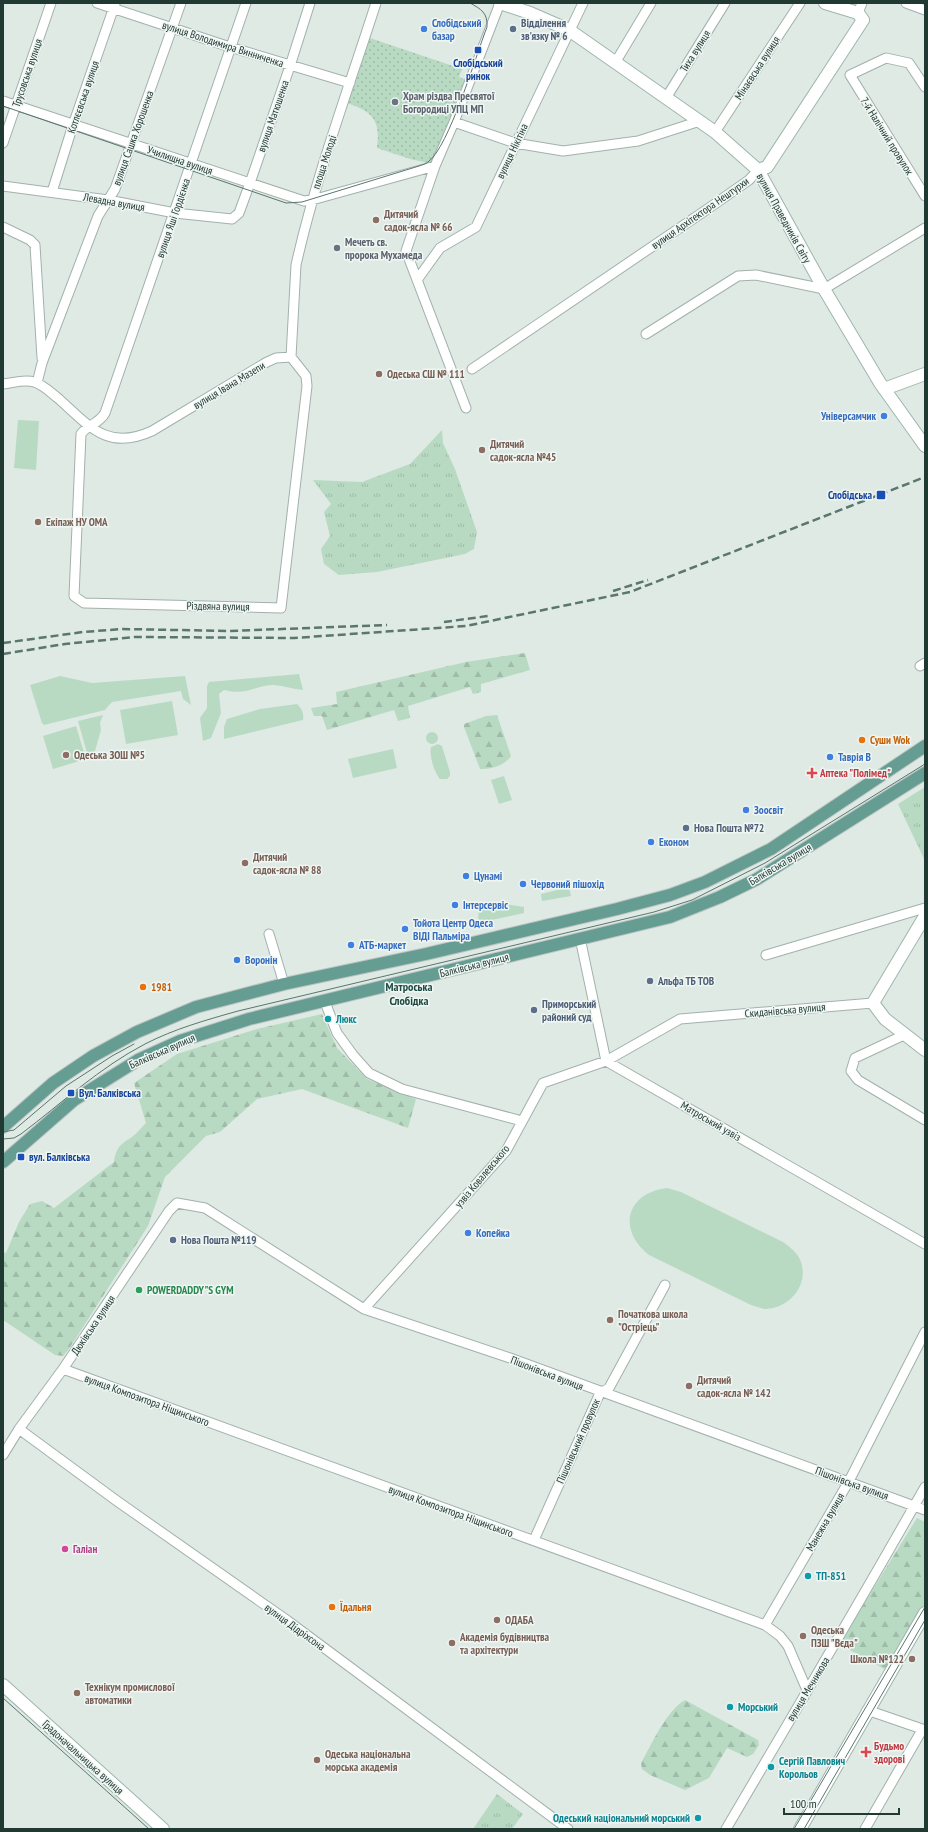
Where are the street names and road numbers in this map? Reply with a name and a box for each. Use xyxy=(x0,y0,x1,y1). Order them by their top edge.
street label: вулиця Володимира Винниченка xyxy=(161,18,285,70)
street label: Тиха вулиця xyxy=(677,27,713,75)
street label: Мінаєвська вулиця xyxy=(731,34,783,102)
street label: Трусовська вулиця xyxy=(9,37,45,109)
street label: Котлєєвська вулиця xyxy=(64,59,102,135)
street label: вулиця Матюшенка xyxy=(254,78,292,154)
street label: вулиця Сашка Хорошенка xyxy=(109,89,157,187)
street label: 7-й Налічний провулок xyxy=(857,94,917,178)
street label: вулиця Нікітіна xyxy=(493,121,531,181)
street label: площа Молоді xyxy=(309,133,339,191)
street label: Училищна вулиця xyxy=(145,142,215,178)
street label: вулиця Праведників Світу xyxy=(754,171,815,266)
street label: вулиця Архітектора Нештурхи xyxy=(648,174,752,252)
street label: вулиця Яші Гордієнка xyxy=(153,177,193,259)
street label: Левадна вулиця xyxy=(81,190,146,214)
street label: вулиця Івана Мазепи xyxy=(190,358,268,412)
street label: Різдвяна вулиця xyxy=(186,598,250,614)
street label: Балківська вулиця xyxy=(746,840,814,888)
street label: Балківська вулиця xyxy=(438,950,510,980)
street label: Скиданівська вулиця xyxy=(744,1000,826,1020)
street label: Балківська вулиця xyxy=(127,1030,197,1072)
street label: Матроський узвіз xyxy=(678,1098,744,1144)
street label: узвіз Ковалевського xyxy=(452,1142,513,1210)
street label: Дюківська вулиця xyxy=(68,1292,118,1358)
street label: Пішонівська вулиця xyxy=(509,1353,585,1393)
street label: вулиця Композитора Ніщинського xyxy=(83,1371,212,1429)
street label: Пішонівський провулок xyxy=(553,1396,603,1486)
street label: Пішонівська вулиця xyxy=(813,1463,891,1503)
street label: вулиця Композитора Ніщинського xyxy=(387,1482,516,1540)
street label: Манежна вулиця xyxy=(803,1490,847,1554)
street label: вулиця Дідріхсона xyxy=(262,1600,328,1654)
street label: вулиця Мечникова xyxy=(783,1654,833,1724)
street label: Градоначальницька вулиця xyxy=(39,1717,127,1797)

